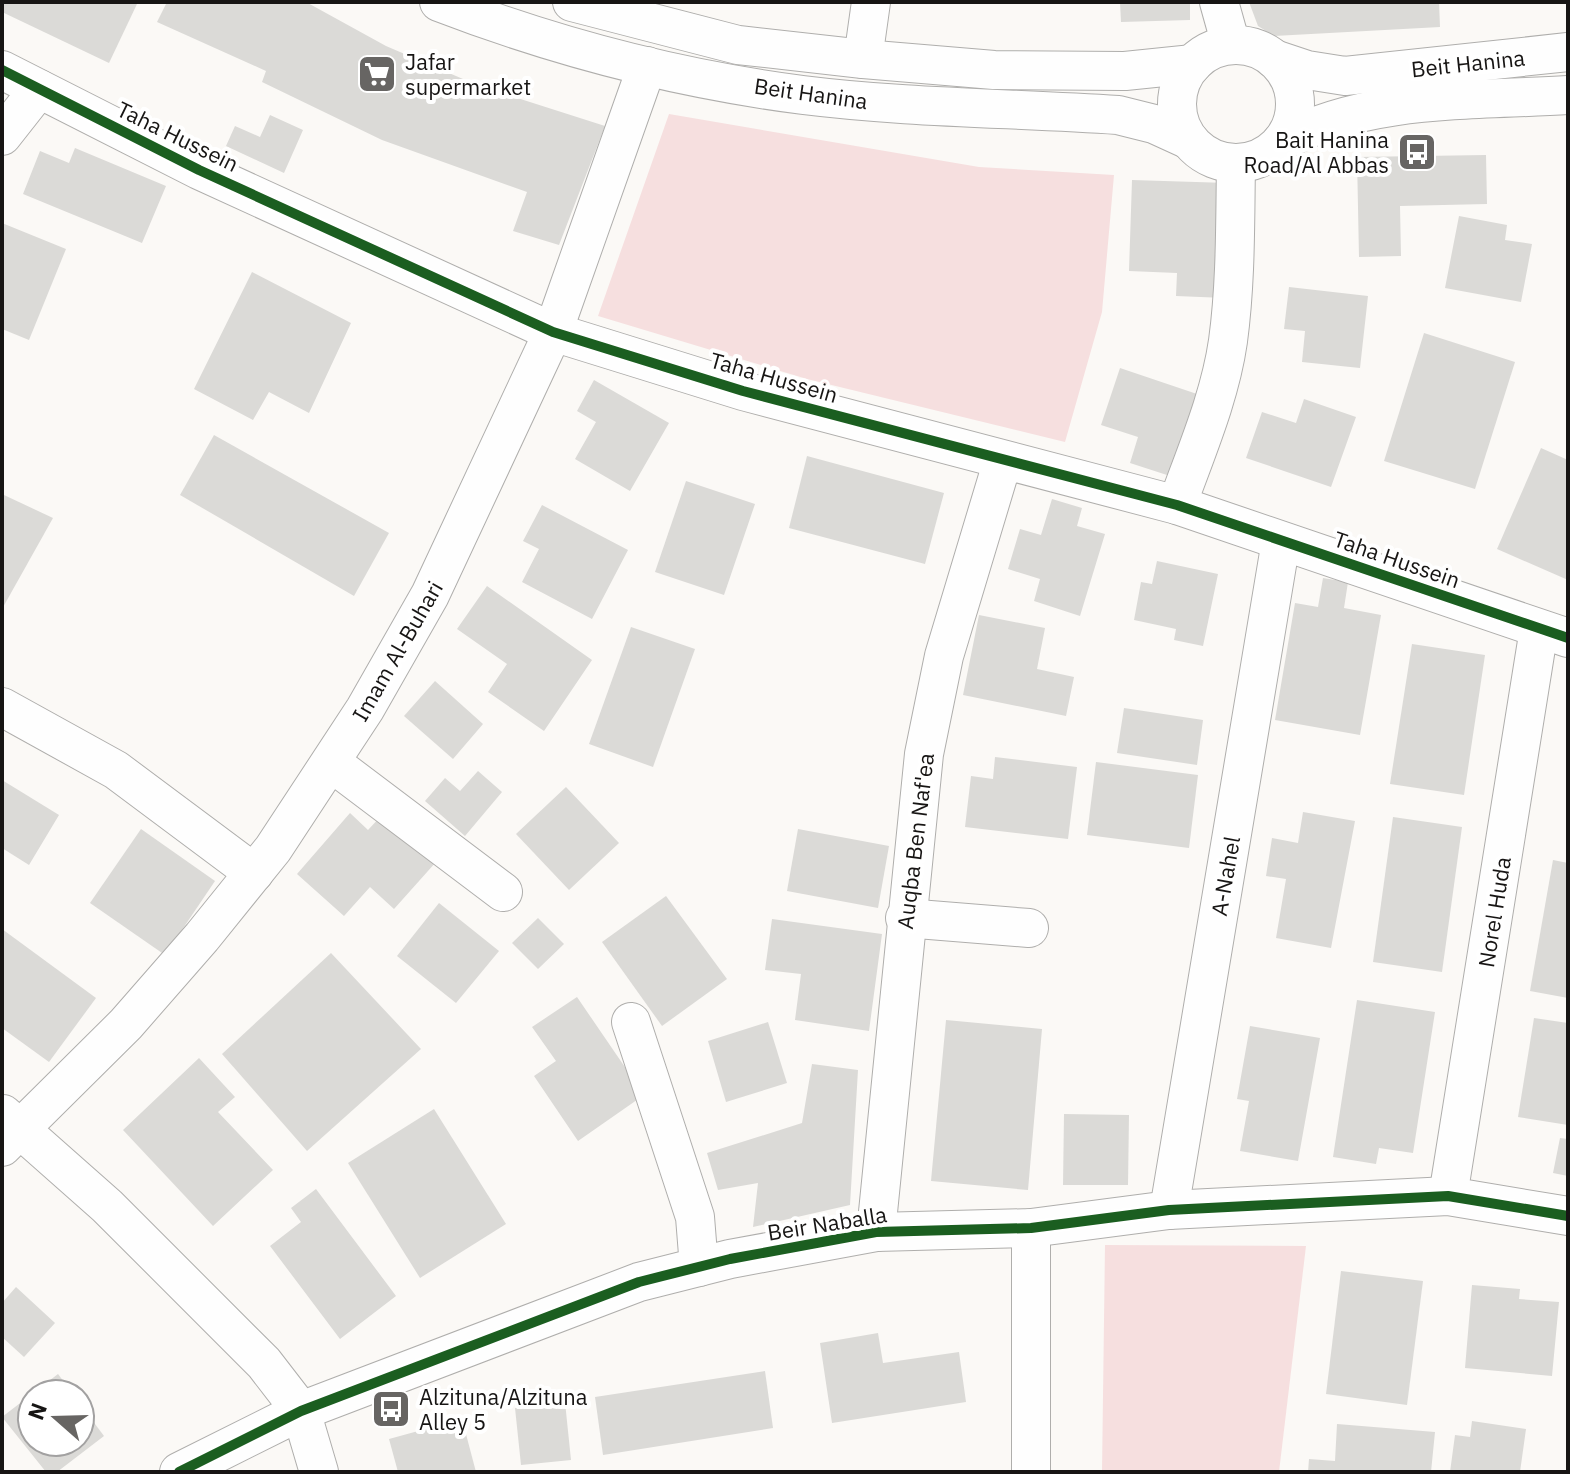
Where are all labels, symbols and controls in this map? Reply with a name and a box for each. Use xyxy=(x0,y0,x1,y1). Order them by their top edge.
street label: Beit Hanina xyxy=(1410,43,1527,83)
place label: Jafar supermarket xyxy=(405,47,531,101)
supermarket icon: Jafar supermarket xyxy=(356,53,398,95)
street label: Beit Hanina xyxy=(752,71,870,115)
street label: Taha Hussein xyxy=(112,94,244,178)
place label: Bait Hanina Road/Al Abbas xyxy=(1244,125,1389,179)
bus stop icon: Bait Hanina Road/Al Abbas xyxy=(1396,131,1438,173)
street label: Taha Hussein xyxy=(707,345,841,409)
street label: Taha Hussein xyxy=(1330,524,1464,594)
street label: Imam Al-Buhari xyxy=(345,576,449,726)
street label: Auqba Ben Naf'ea xyxy=(890,751,940,931)
street label: A-Nahel xyxy=(1204,834,1246,918)
street label: Norel Huda xyxy=(1471,854,1517,969)
street label: Beir Naballa xyxy=(765,1199,889,1247)
north arrow xyxy=(16,1378,96,1458)
place label: Alzituna/Alzituna Alley 5 xyxy=(419,1382,588,1436)
bus stop icon: Alzituna/Alzituna Alley 5 xyxy=(370,1388,412,1430)
text: N xyxy=(20,1399,53,1423)

